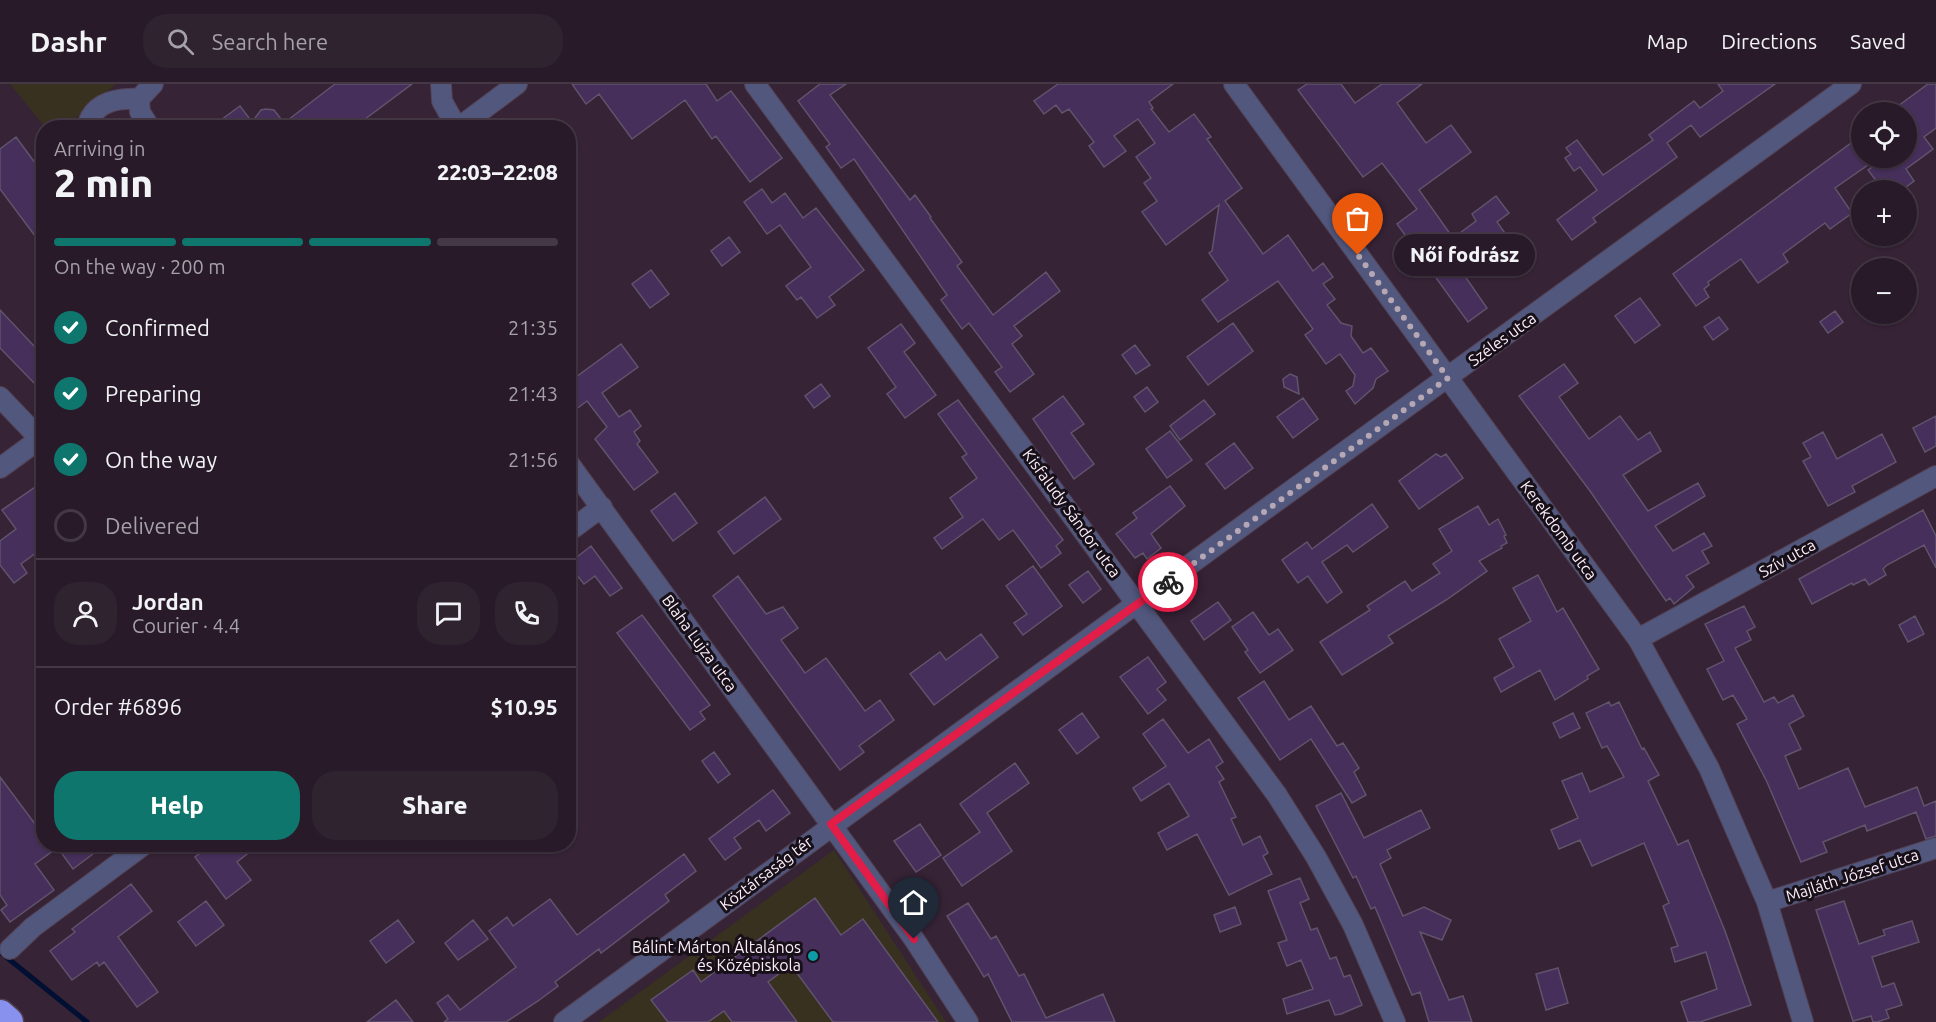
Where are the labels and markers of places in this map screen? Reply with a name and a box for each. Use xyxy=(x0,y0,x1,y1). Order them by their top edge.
pin xyxy=(1332,193,1383,255)
callout: Női fodrász xyxy=(1394,234,1535,276)
pin xyxy=(888,877,939,939)
place label: Bálint Márton Általános és Középiskola xyxy=(632,936,801,974)
marker: Bálint Márton Általános és Középiskola xyxy=(806,949,820,963)

